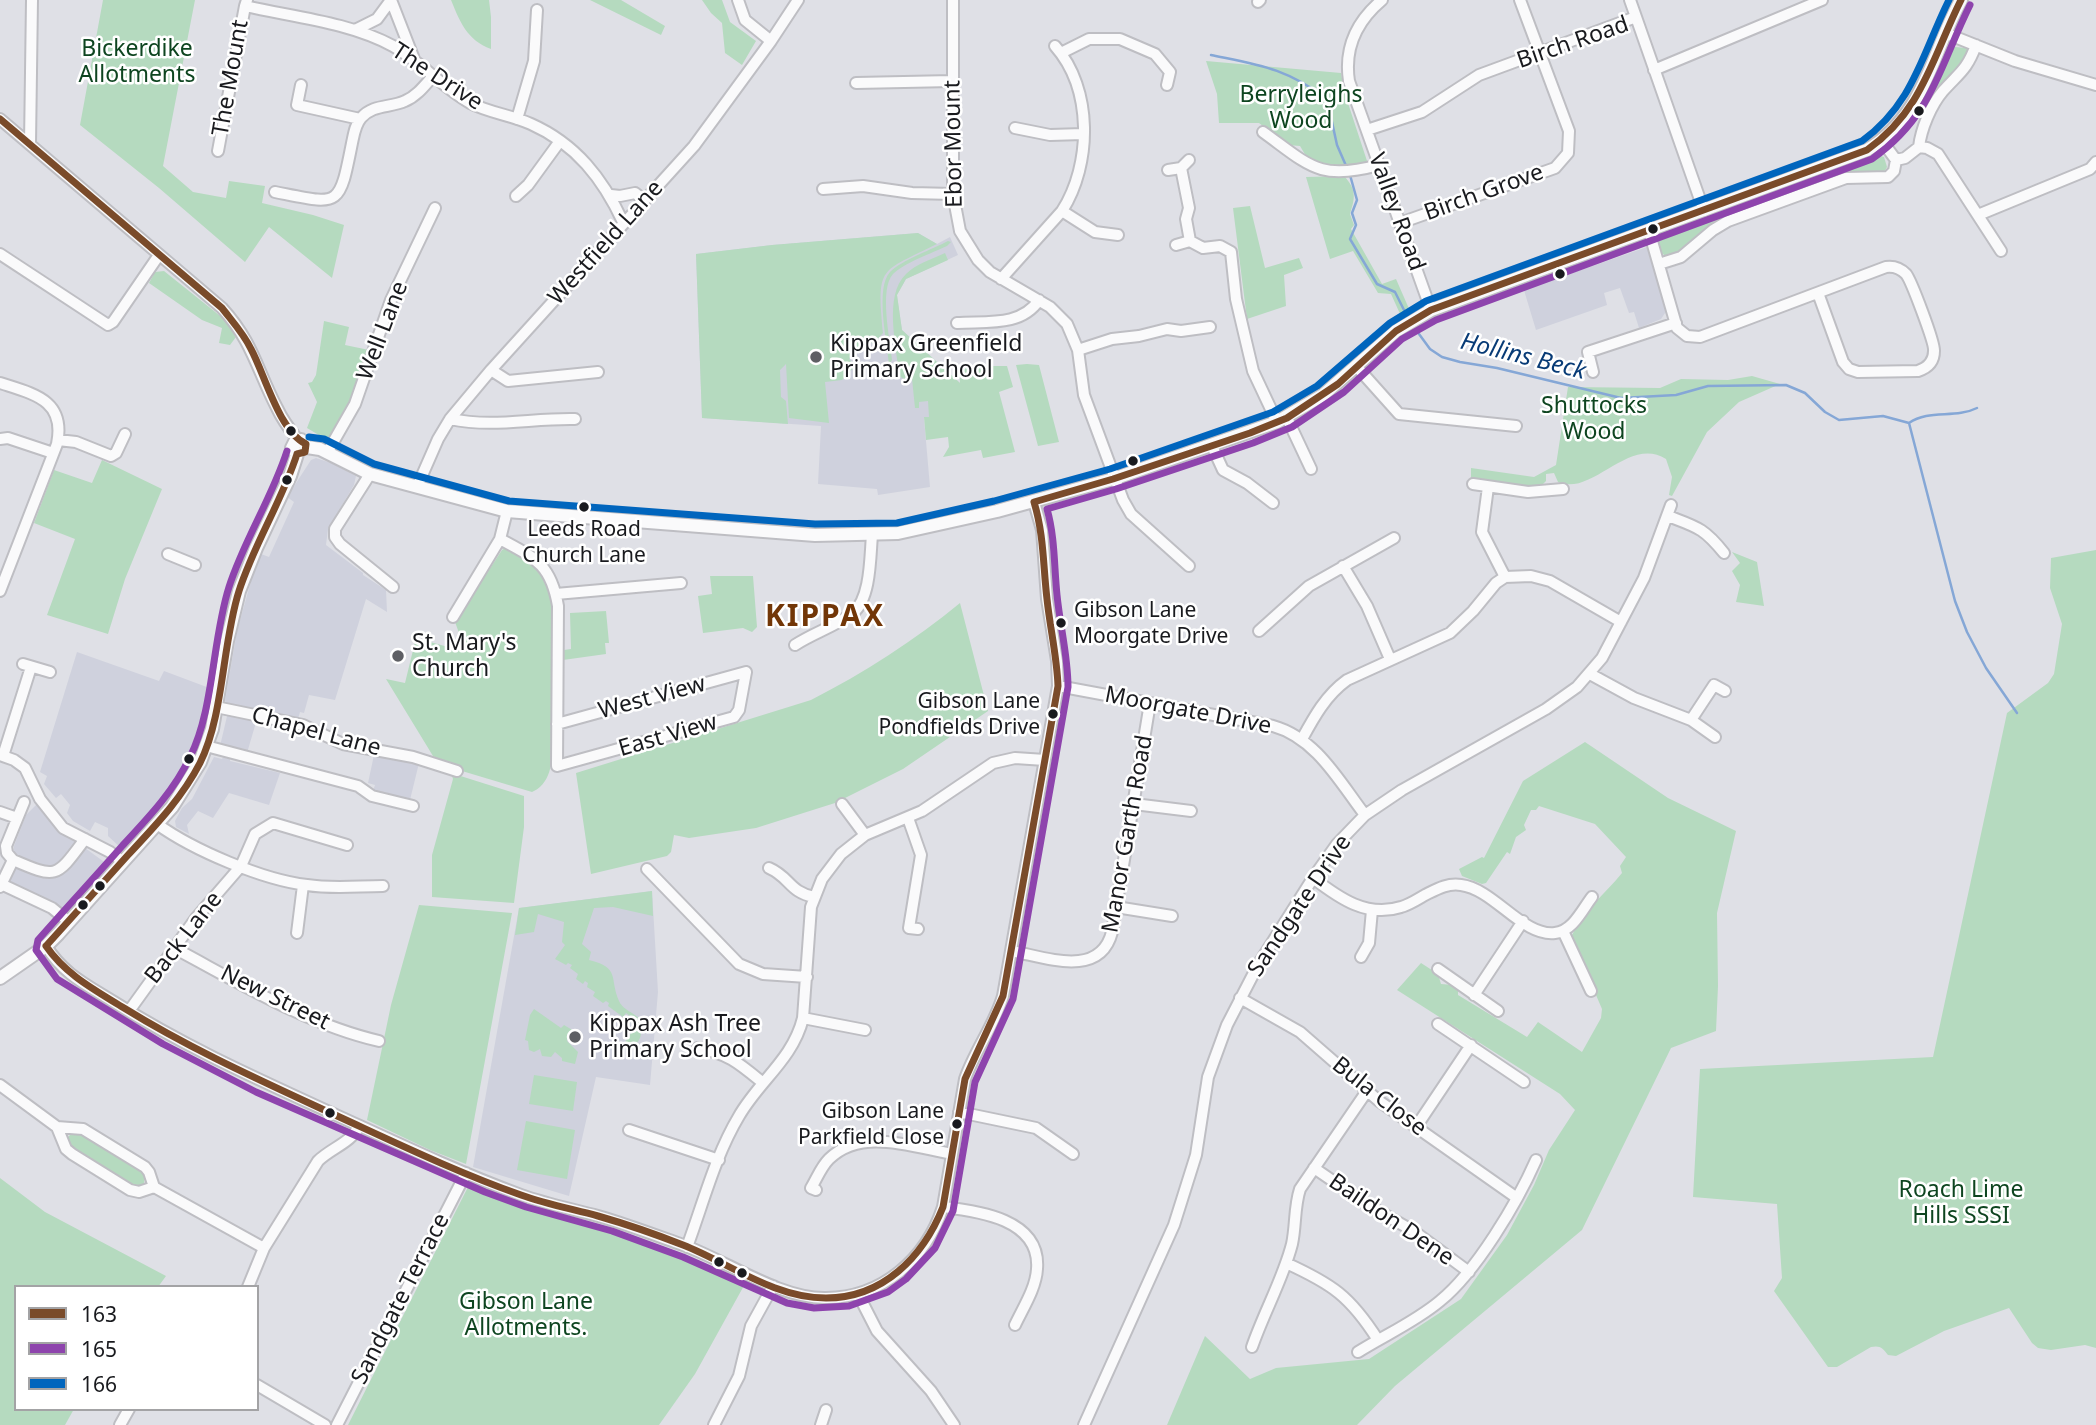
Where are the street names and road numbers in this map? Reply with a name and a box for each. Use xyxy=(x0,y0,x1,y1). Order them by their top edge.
street label: Birch Road xyxy=(1513,11,1633,75)
street label: The Mount xyxy=(207,18,255,138)
street label: The Drive xyxy=(386,37,488,117)
street label: Ebor Mount xyxy=(939,80,969,208)
street label: Valley Road xyxy=(1362,149,1430,275)
street label: Birch Grove xyxy=(1421,159,1547,227)
street label: Westfield Lane xyxy=(543,175,669,311)
street label: Well Lane xyxy=(352,278,414,384)
street label: West View xyxy=(596,670,708,726)
street label: Moorgate Drive xyxy=(1102,681,1274,741)
street label: Chapel Lane xyxy=(248,701,384,763)
street label: East View xyxy=(616,709,720,763)
street label: Manor Garth Road xyxy=(1097,733,1159,935)
street label: Sandgate Drive xyxy=(1242,830,1358,982)
street label: Back Lane xyxy=(139,886,229,990)
street label: New Street xyxy=(216,960,334,1036)
street label: Bula Close xyxy=(1326,1052,1432,1142)
street label: Baildon Dene xyxy=(1323,1168,1459,1272)
street label: Sandgate Terrace xyxy=(346,1209,456,1389)

